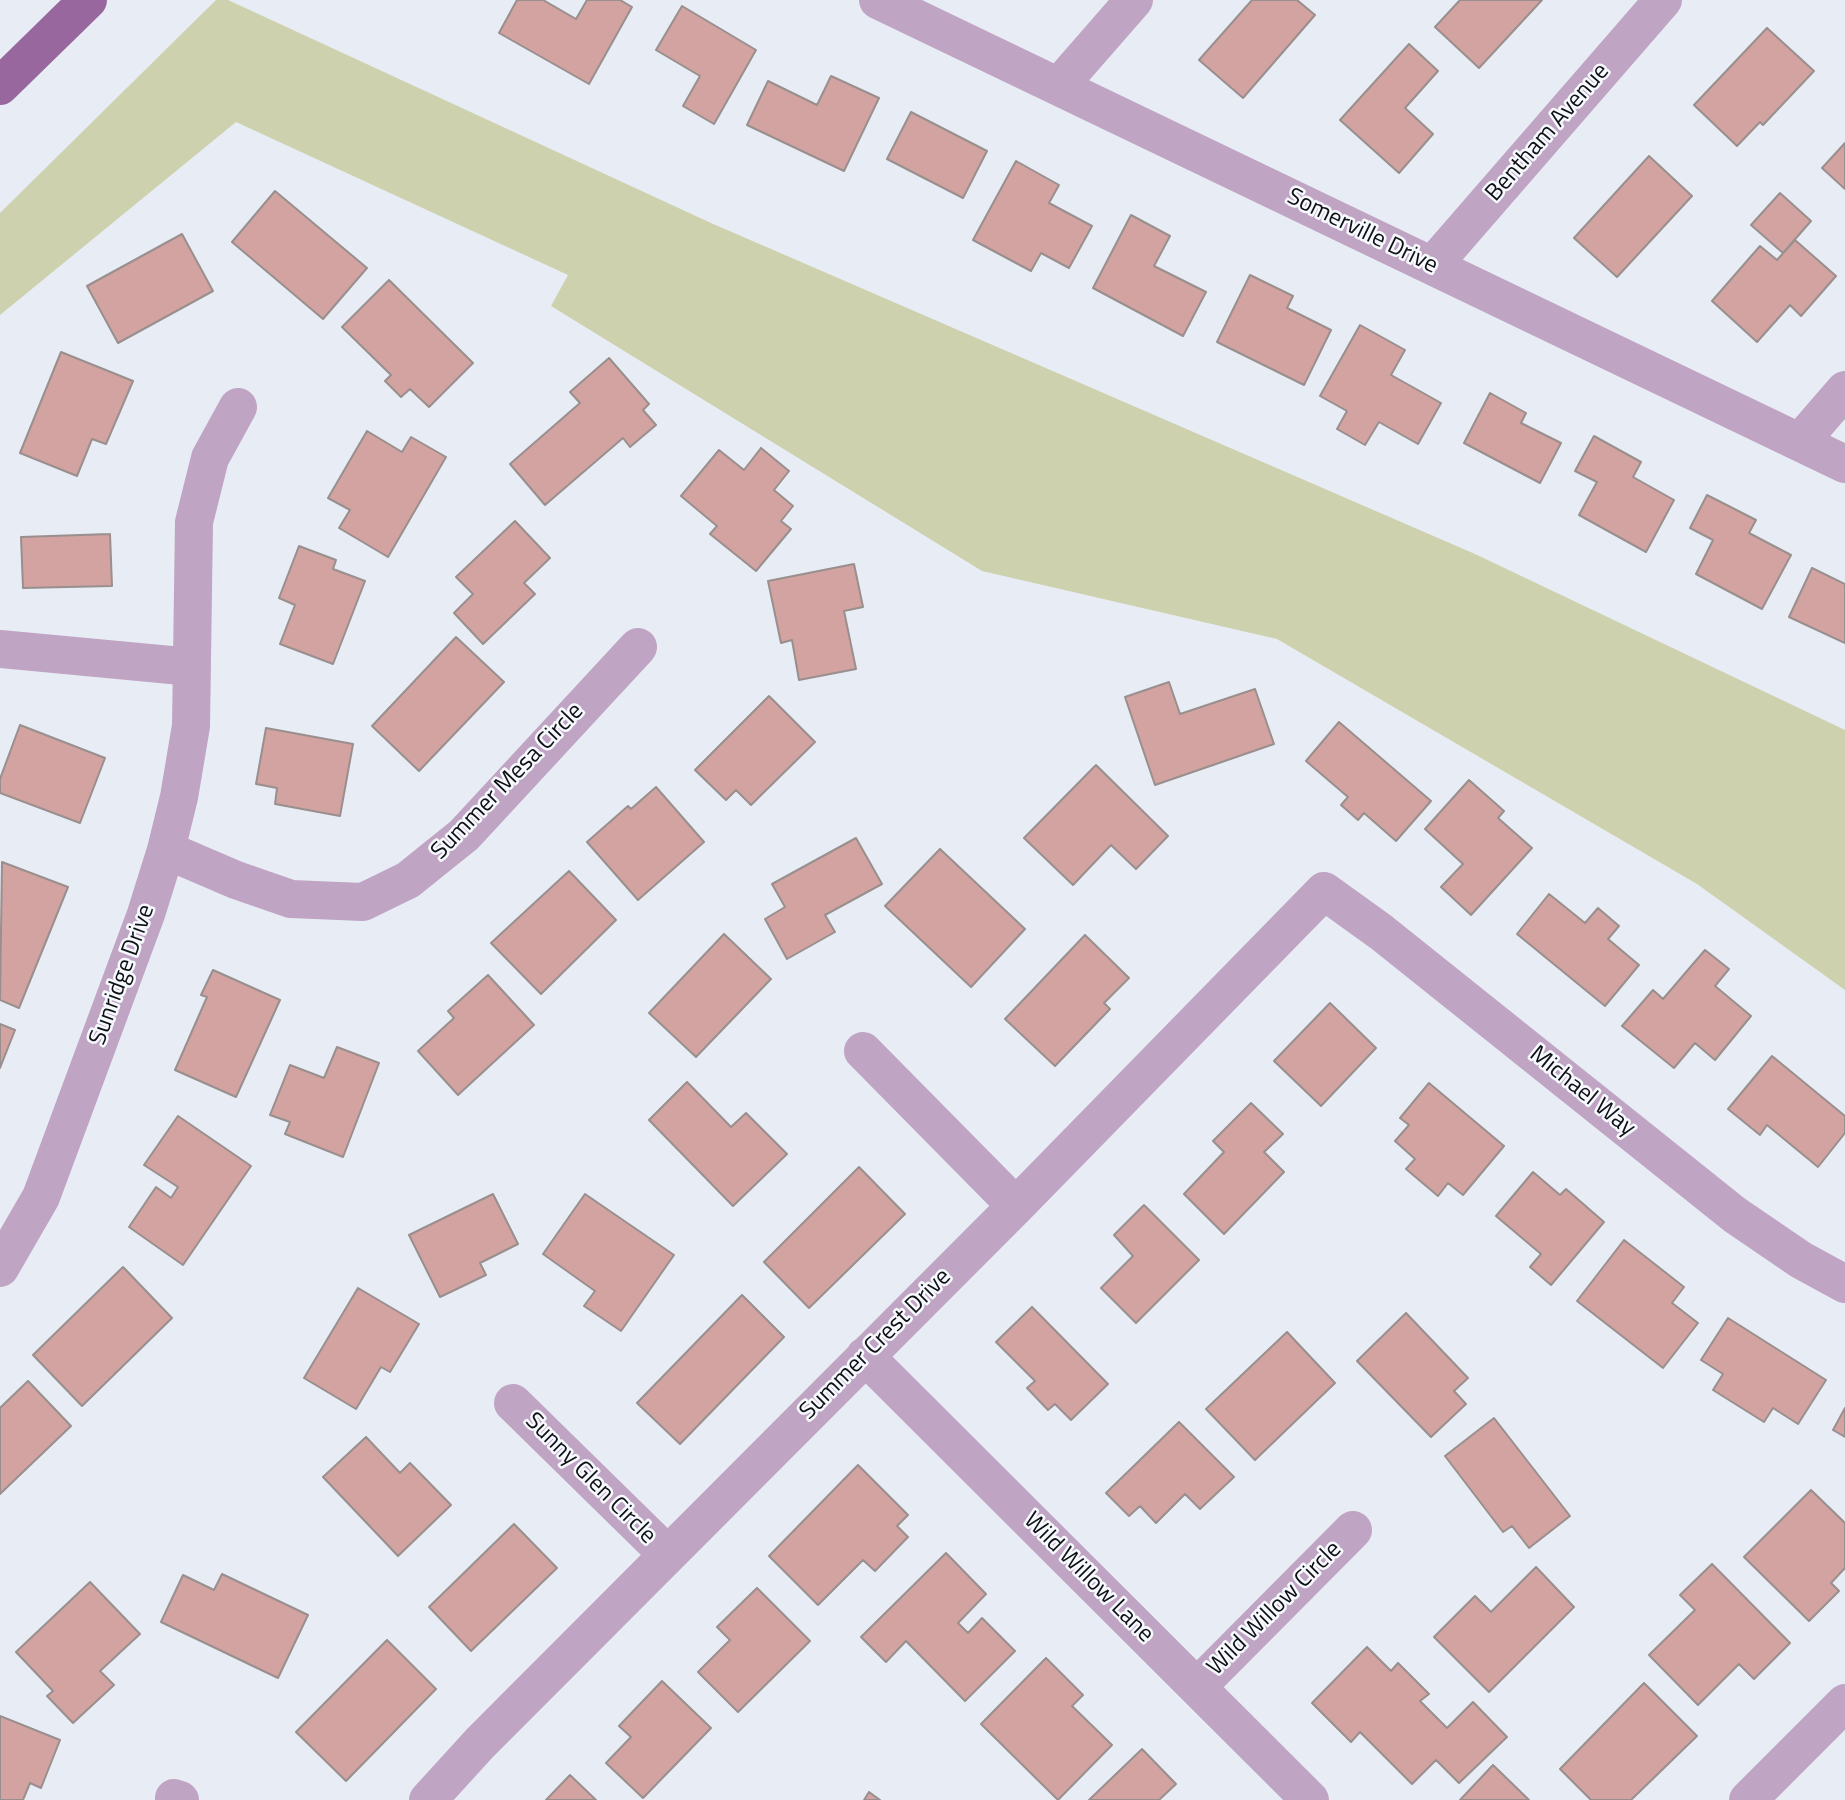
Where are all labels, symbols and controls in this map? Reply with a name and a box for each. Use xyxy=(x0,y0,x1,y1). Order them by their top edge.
street label: Bentham Avenue xyxy=(1480,58,1616,208)
street label: Somerville Drive xyxy=(1282,183,1442,281)
street label: Summer Mesa Circle xyxy=(426,698,590,866)
street label: Sunridge Drive xyxy=(84,901,162,1049)
street label: Michael Way xyxy=(1523,1040,1641,1144)
street label: Summer Crest Drive xyxy=(794,1263,958,1427)
street label: Sunny Glen Circle xyxy=(519,1408,661,1550)
street label: Wild Willow Lane xyxy=(1017,1507,1159,1649)
street label: Wild Willow Circle xyxy=(1202,1536,1348,1682)

